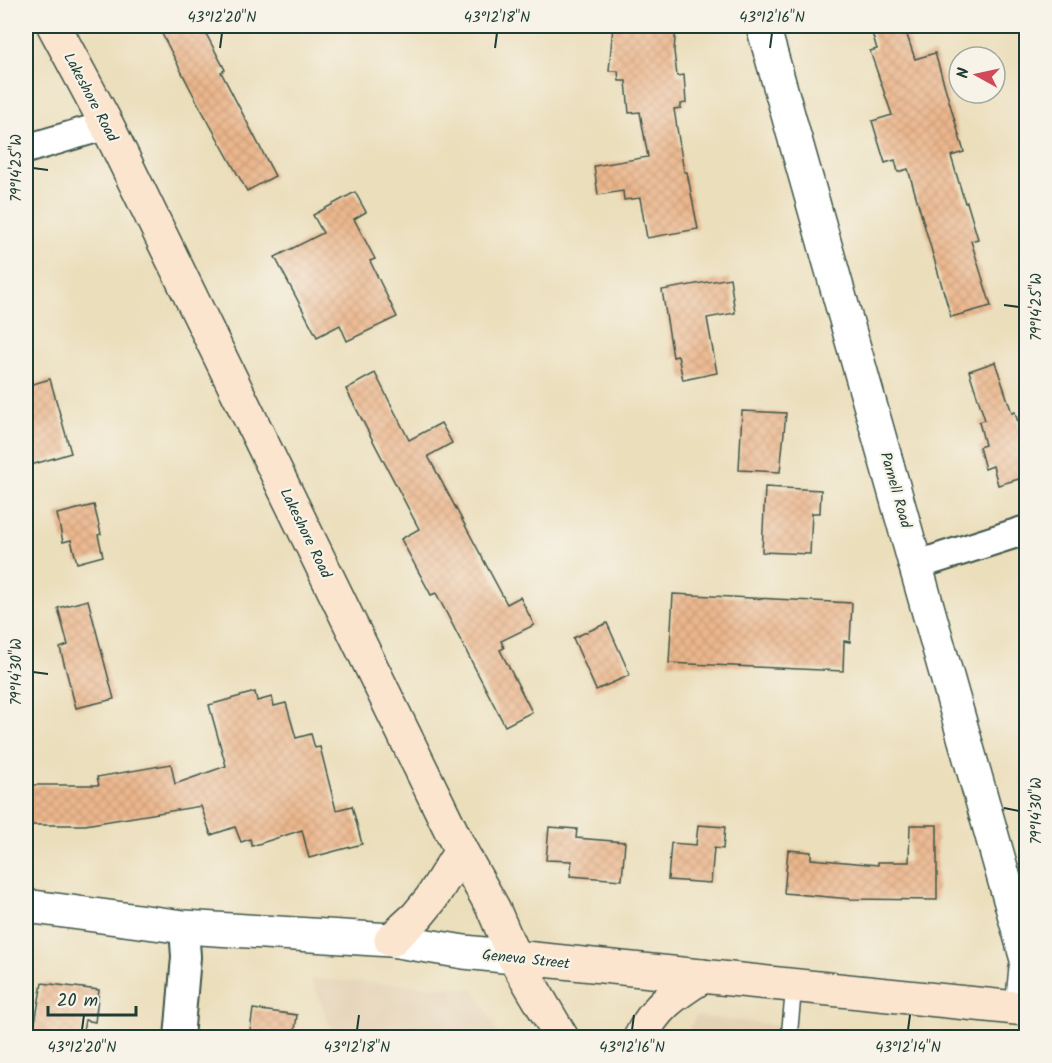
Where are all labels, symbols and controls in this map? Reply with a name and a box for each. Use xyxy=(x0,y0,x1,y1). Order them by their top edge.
text: 43°12'20"N xyxy=(188,6,256,30)
text: 43°12'18"N xyxy=(464,6,530,30)
text: 43°12'16"N xyxy=(739,6,805,30)
north arrow xyxy=(947,45,1007,105)
street label: Lakeshore Road xyxy=(57,49,124,147)
text: N xyxy=(951,66,977,80)
text: 79°14'25"W xyxy=(5,134,29,202)
text: 79°14'25"W xyxy=(1025,273,1049,341)
street label: Parnell Road xyxy=(873,449,918,532)
street label: Lakeshore Road xyxy=(273,484,338,583)
text: 79°14'30"W xyxy=(5,638,29,706)
text: 79°14'30"W xyxy=(1025,777,1049,845)
street label: Geneva Street xyxy=(481,943,571,977)
scale bar xyxy=(48,979,136,1017)
text: 20 m xyxy=(57,987,98,1016)
text: 43°12'20"N xyxy=(48,1036,116,1060)
text: 43°12'18"N xyxy=(324,1036,390,1060)
text: 43°12'16"N xyxy=(599,1036,665,1060)
text: 43°12'14"N xyxy=(875,1036,941,1060)

